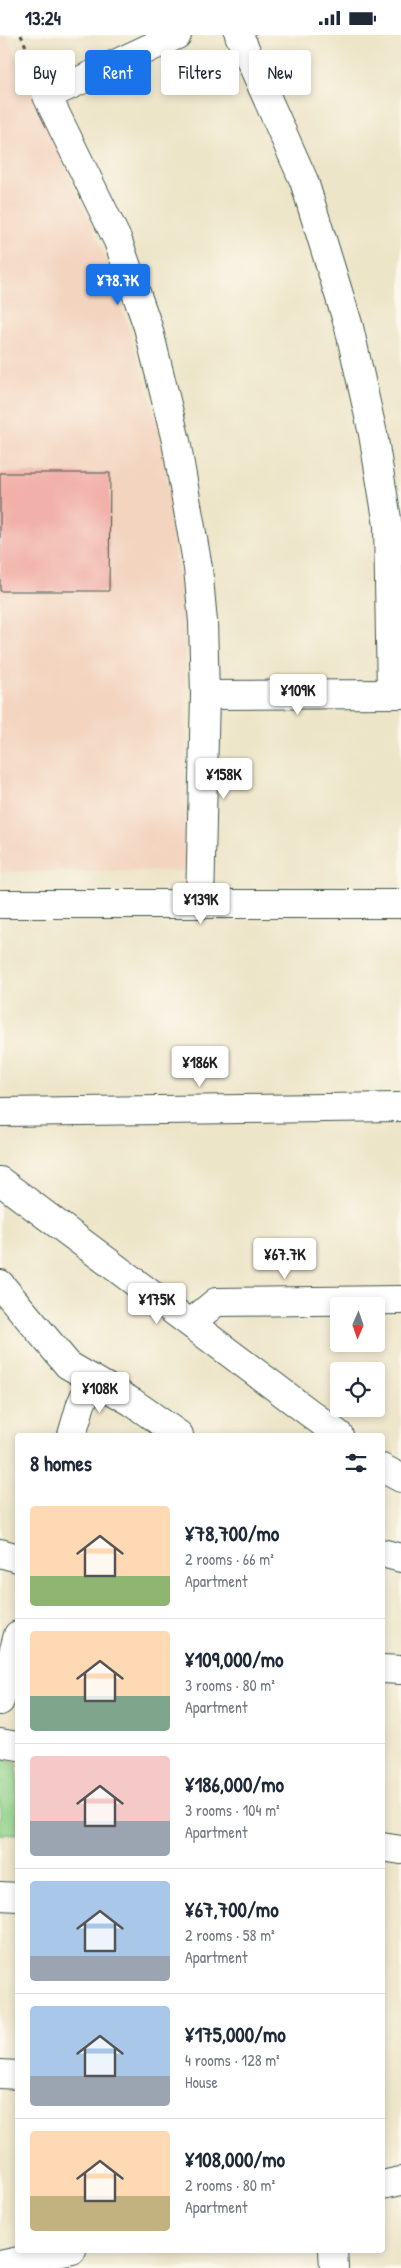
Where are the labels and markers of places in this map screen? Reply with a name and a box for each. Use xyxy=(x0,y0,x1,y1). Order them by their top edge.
pin: ¥78.7K xyxy=(77,263,159,306)
pin: ¥109K xyxy=(263,673,333,716)
pin: ¥158K xyxy=(189,757,259,800)
pin: ¥139K xyxy=(166,883,236,925)
pin: ¥186K xyxy=(165,1045,235,1088)
pin: ¥67.7K xyxy=(244,1237,326,1280)
pin: ¥175K xyxy=(122,1283,192,1325)
pin: ¥108K xyxy=(65,1371,135,1414)

